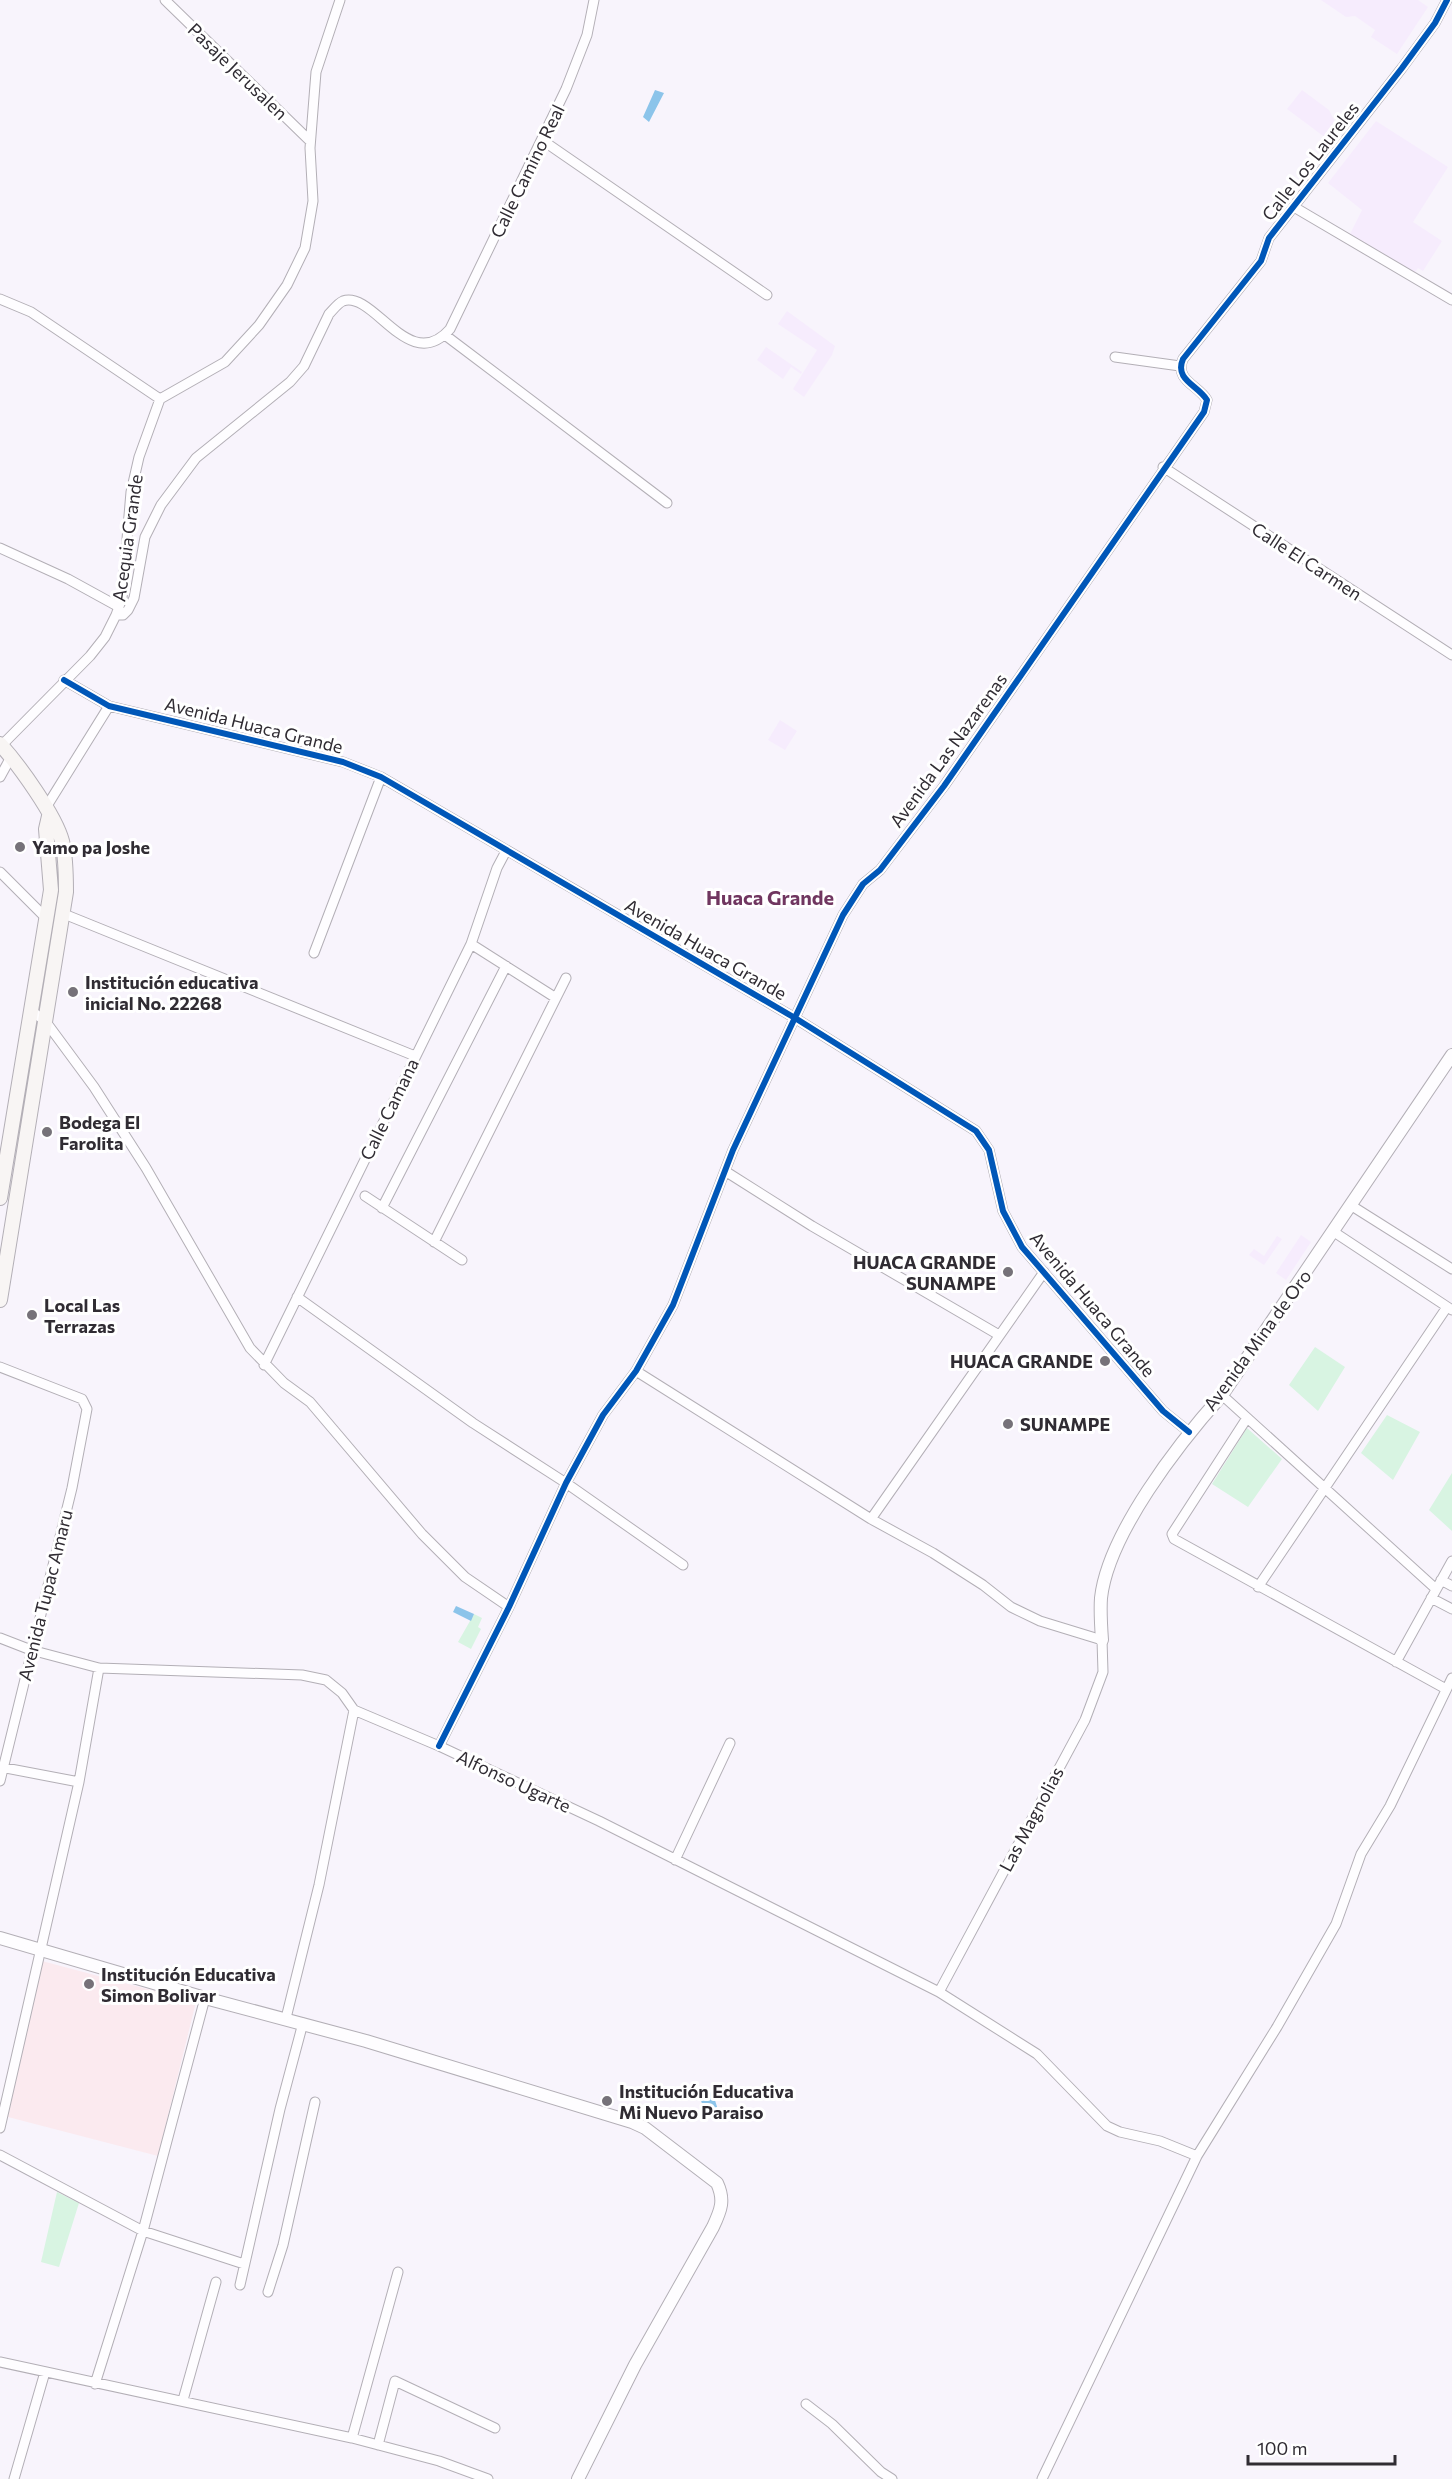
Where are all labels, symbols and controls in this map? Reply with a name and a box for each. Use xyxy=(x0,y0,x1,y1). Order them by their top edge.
street label: Pasaje Jerusalen xyxy=(184,18,292,124)
street label: Calle Los Laureles xyxy=(1257,97,1363,225)
street label: Calle Camino Real xyxy=(485,101,569,241)
street label: Acequia Grande xyxy=(107,473,147,603)
street label: Calle El Carmen xyxy=(1248,517,1366,605)
street label: Avenida Las Nazarenas xyxy=(885,669,1011,831)
street label: Avenida Huaca Grande xyxy=(163,692,345,758)
place label: Yamo pa Joshe xyxy=(32,836,150,858)
marker: Yamo pa Joshe xyxy=(13,840,27,854)
district label: Huaca Grande xyxy=(706,885,834,909)
street label: Avenida Huaca Grande xyxy=(621,894,791,1004)
place label: Institución educativa inicial No. 22268 xyxy=(85,971,258,1014)
marker: Institución educativa inicial No. 22268 xyxy=(66,985,80,999)
street label: Calle Camana xyxy=(355,1055,423,1163)
place label: Bodega El Farolita xyxy=(59,1111,140,1154)
marker: Bodega El Farolita xyxy=(40,1125,54,1139)
street label: Avenida Huaca Grande xyxy=(1026,1227,1160,1381)
place label: HUACA GRANDE SUNAMPE xyxy=(853,1251,996,1294)
marker: HUACA GRANDE SUNAMPE xyxy=(1001,1265,1015,1279)
street label: Avenida Mina de Oro xyxy=(1198,1265,1316,1415)
place label: Local Las Terrazas xyxy=(44,1294,120,1337)
marker: Local Las Terrazas xyxy=(25,1308,39,1322)
place label: HUACA GRANDE xyxy=(950,1350,1093,1372)
marker: HUACA GRANDE xyxy=(1098,1354,1112,1368)
place label: SUNAMPE xyxy=(1020,1413,1110,1435)
marker: SUNAMPE xyxy=(1001,1417,1015,1431)
street label: Avenida Tupac Amaru xyxy=(13,1507,77,1683)
street label: Alfonso Ugarte xyxy=(453,1745,575,1817)
street label: Las Magnolias xyxy=(994,1763,1068,1875)
place label: Institución Educativa Simon Bolivar xyxy=(101,1963,276,2006)
marker: Institución Educativa Simon Bolivar xyxy=(82,1977,96,1991)
place label: Institución Educativa Mi Nuevo Paraiso xyxy=(619,2080,794,2123)
marker: Institución Educativa Mi Nuevo Paraiso xyxy=(600,2094,614,2108)
scale bar xyxy=(1248,2428,1395,2466)
text: 100 m xyxy=(1257,2437,1307,2459)

